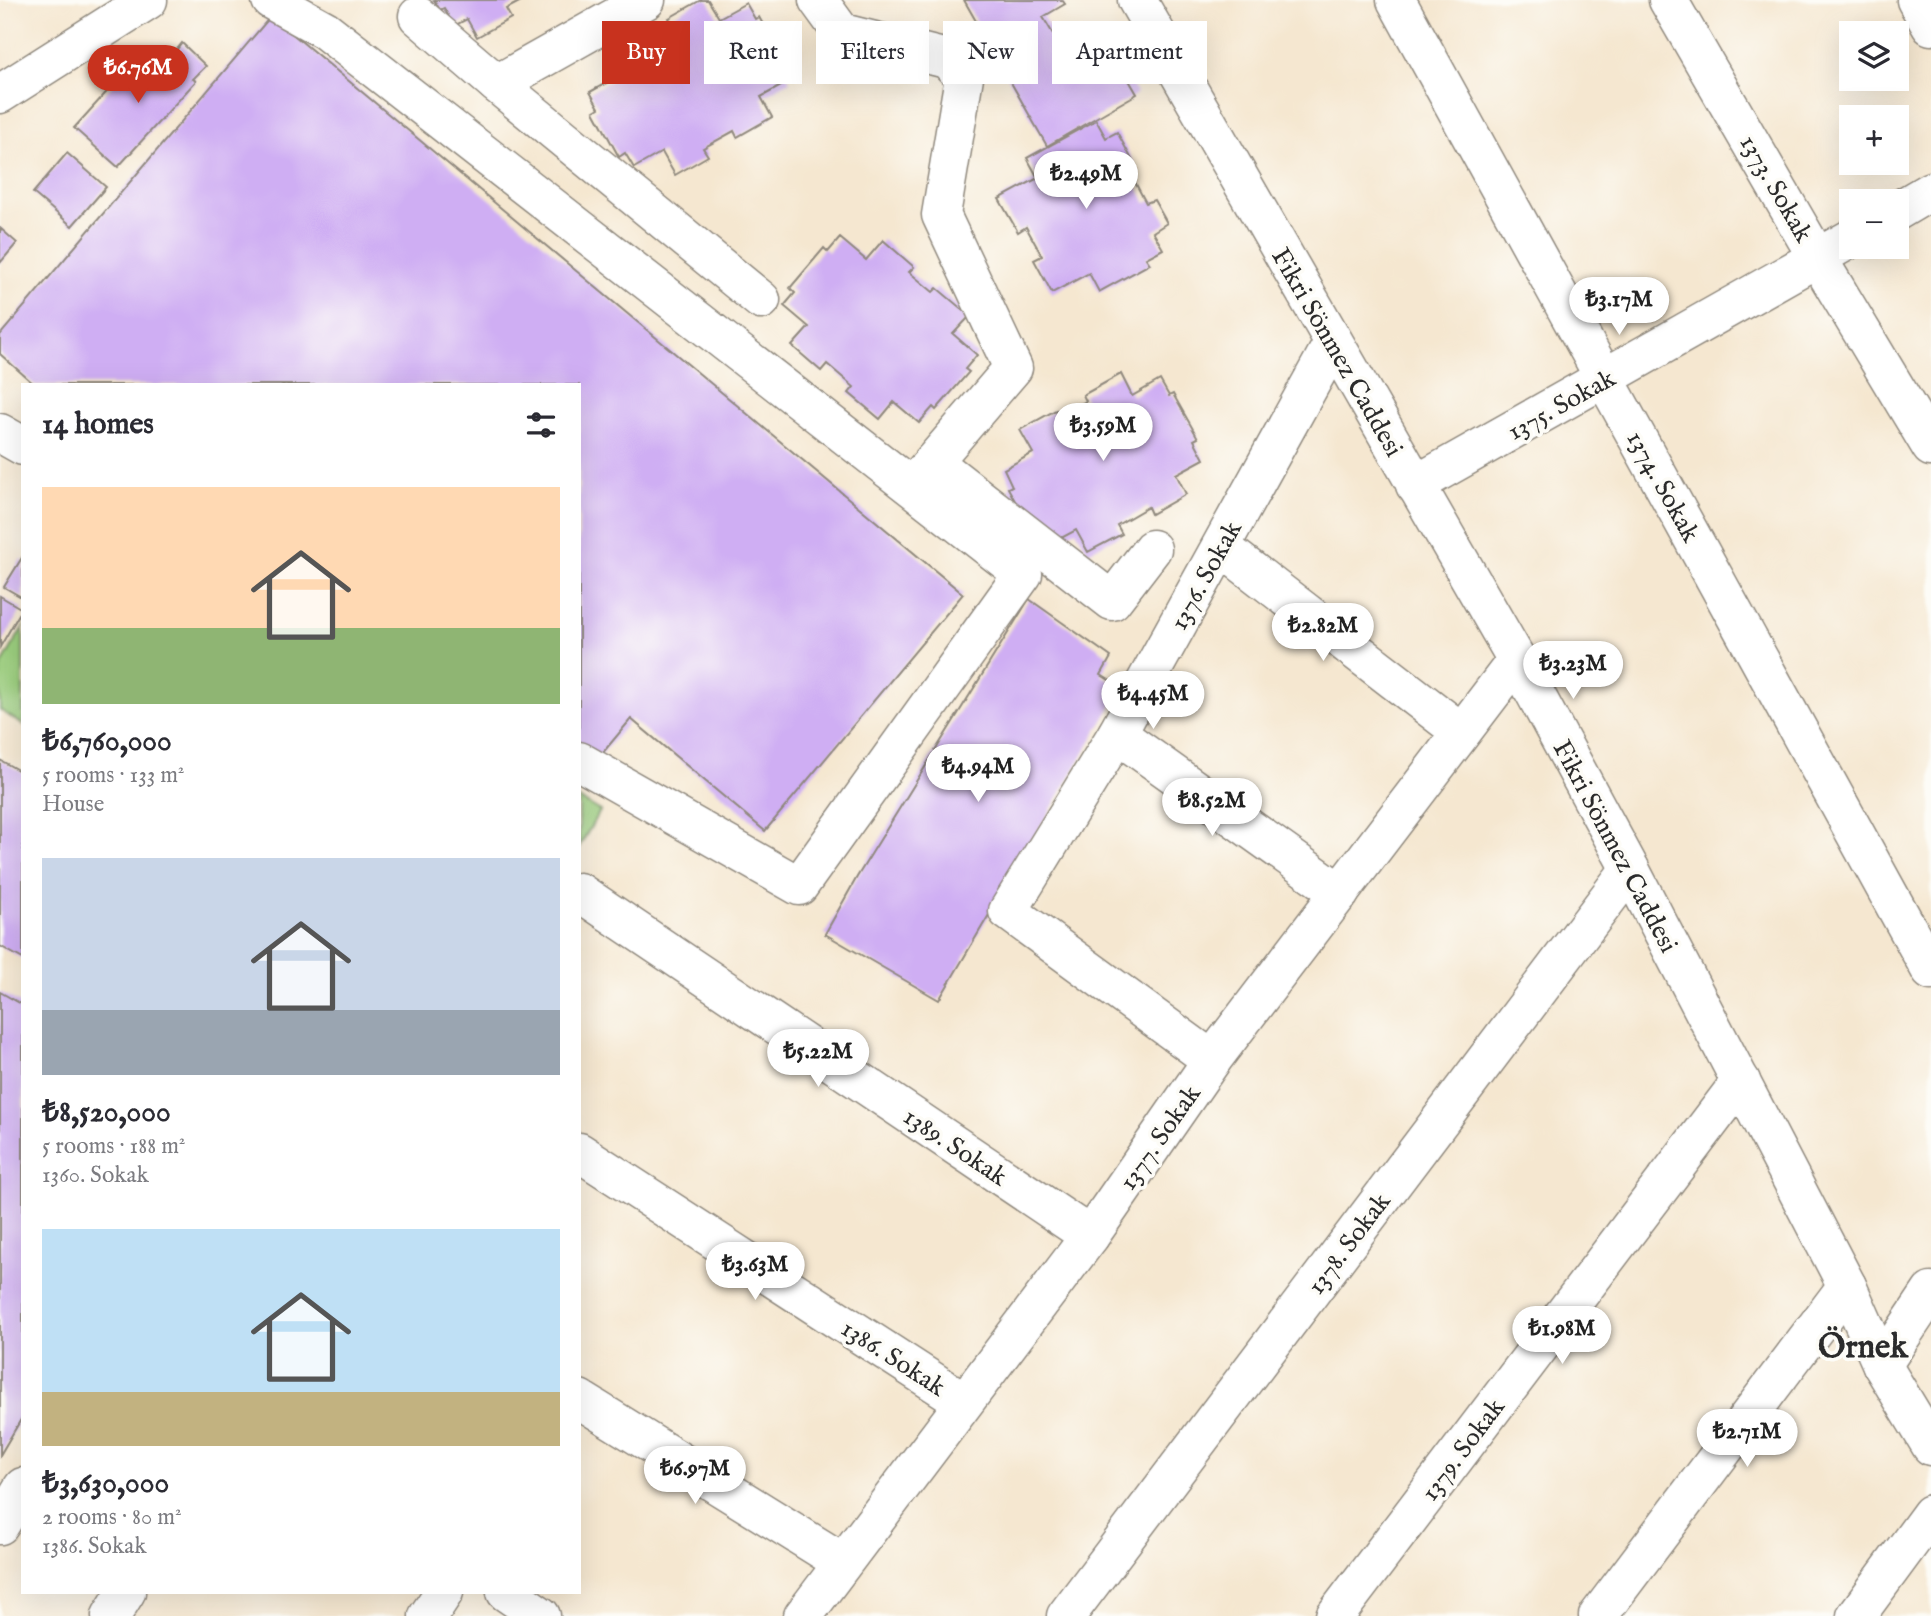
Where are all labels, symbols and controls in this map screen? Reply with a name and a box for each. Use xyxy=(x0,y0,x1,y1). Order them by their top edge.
chip: Buy xyxy=(602,21,690,84)
chip: Rent xyxy=(704,21,802,84)
chip: Filters xyxy=(816,21,929,84)
chip: New xyxy=(943,21,1038,84)
chip: Apartment xyxy=(1052,21,1207,84)
map controls xyxy=(1839,21,1909,259)
button: layers xyxy=(1839,21,1909,91)
pin: ₺6.76M xyxy=(81,46,195,105)
text: ₺6.76M xyxy=(104,53,172,82)
button: + xyxy=(1839,105,1909,175)
street label: 1373. Sokak xyxy=(1732,129,1820,249)
pin: ₺2.49M xyxy=(1029,152,1143,211)
text: ₺2.49M xyxy=(1050,159,1122,188)
button: − xyxy=(1839,189,1909,259)
street label: Fikri Sönmez Caddesi xyxy=(1263,242,1410,463)
pin: ₺3.17M xyxy=(1562,278,1676,337)
text: ₺3.17M xyxy=(1585,285,1653,314)
street label: 1375. Sokak xyxy=(1502,362,1623,448)
pin: ₺3.59M xyxy=(1046,404,1160,463)
text: 14 homes xyxy=(42,406,154,444)
icon: filters xyxy=(522,406,560,444)
text: ₺3.59M xyxy=(1070,411,1136,440)
street label: 1374. Sokak xyxy=(1619,425,1707,549)
street label: 1376. Sokak xyxy=(1163,514,1250,636)
icon: home xyxy=(238,532,364,658)
pin: ₺2.82M xyxy=(1266,604,1380,663)
text: ₺2.82M xyxy=(1288,611,1358,640)
pin: ₺3.23M xyxy=(1516,642,1630,701)
text: ₺3.23M xyxy=(1539,649,1607,678)
pin: ₺4.45M xyxy=(1096,672,1210,731)
text: ₺4.45M xyxy=(1117,679,1189,708)
text: ₺6,760,000 xyxy=(42,723,172,761)
street label: Fikri Sönmez Caddesi xyxy=(1545,735,1685,959)
pin: ₺4.94M xyxy=(921,744,1035,804)
text: ₺4.94M xyxy=(942,752,1014,781)
text: 5 rooms · 133 m² xyxy=(42,761,185,790)
pin: ₺8.52M xyxy=(1155,778,1269,838)
text: ₺8.52M xyxy=(1178,786,1246,815)
text: House xyxy=(42,790,104,819)
icon: home xyxy=(238,903,364,1029)
pin: ₺5.22M xyxy=(761,1030,875,1089)
text: ₺5.22M xyxy=(783,1037,853,1066)
street label: 1377. Sokak xyxy=(1112,1078,1209,1197)
text: ₺8,520,000 xyxy=(42,1094,171,1132)
street label: 1389. Sokak xyxy=(897,1100,1014,1195)
text: 5 rooms · 188 m² xyxy=(42,1132,185,1161)
text: 1360. Sokak xyxy=(42,1161,149,1190)
street label: 1378. Sokak xyxy=(1300,1185,1399,1301)
pin: ₺3.63M xyxy=(698,1242,812,1302)
text: ₺3.63M xyxy=(722,1250,788,1279)
icon: home xyxy=(238,1274,364,1400)
pin: ₺1.98M xyxy=(1505,1306,1619,1366)
street label: 1386. Sokak xyxy=(835,1312,953,1405)
text: ₺1.98M xyxy=(1528,1314,1596,1343)
district label: Örnek xyxy=(1818,1326,1909,1369)
street label: 1379. Sokak xyxy=(1414,1391,1513,1508)
pin: ₺2.71M xyxy=(1690,1410,1804,1469)
text: ₺2.71M xyxy=(1713,1417,1781,1446)
pin: ₺6.97M xyxy=(638,1446,752,1506)
text: ₺6.97M xyxy=(660,1454,730,1483)
text: ₺3,630,000 xyxy=(42,1465,169,1503)
text: 2 rooms · 80 m² xyxy=(42,1503,182,1532)
text: 1386. Sokak xyxy=(42,1532,146,1561)

